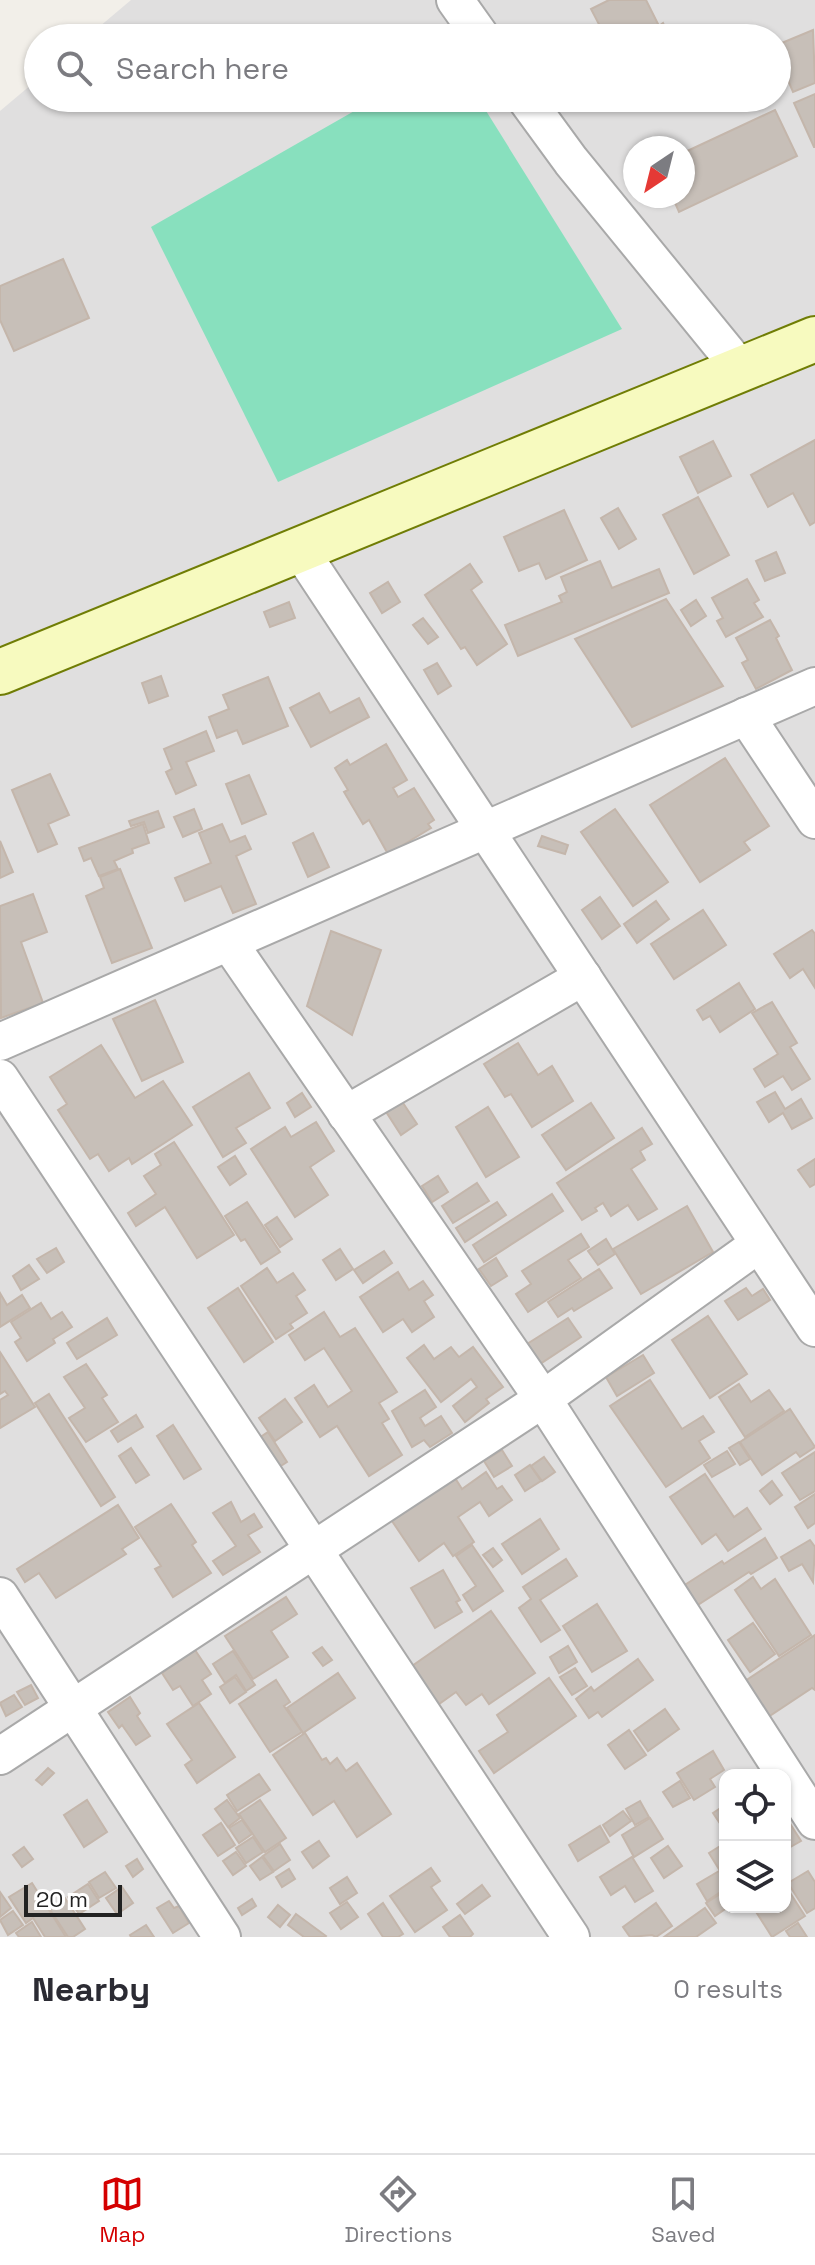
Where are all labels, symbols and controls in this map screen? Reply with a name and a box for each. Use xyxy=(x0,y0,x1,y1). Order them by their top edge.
search box xyxy=(24,24,791,112)
icon: search xyxy=(52,46,96,90)
text: Search here xyxy=(116,49,289,88)
north arrow xyxy=(623,136,695,208)
map controls xyxy=(719,1769,791,1913)
button: locate xyxy=(719,1769,791,1841)
button: layers xyxy=(719,1841,791,1913)
scale bar xyxy=(24,1881,122,1917)
text: 20 m xyxy=(36,1885,88,1913)
text: Nearby xyxy=(32,1968,150,2011)
text: 0 results xyxy=(673,1972,783,2006)
tab: Map xyxy=(100,2172,145,2248)
tab: Directions xyxy=(344,2172,452,2248)
tab: Saved xyxy=(651,2172,715,2248)

